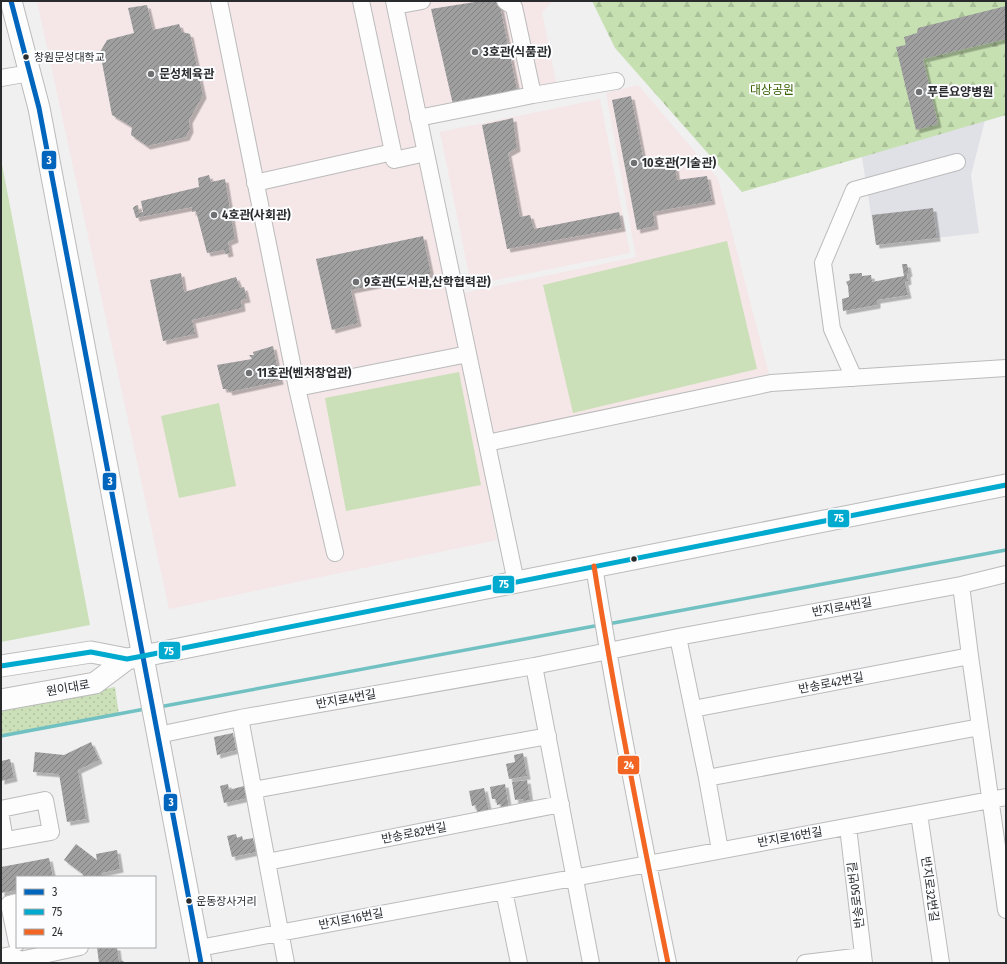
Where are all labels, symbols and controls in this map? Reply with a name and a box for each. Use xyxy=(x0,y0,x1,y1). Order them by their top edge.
place label: 3호관(식품관) xyxy=(482,45,551,59)
marker: 3호관(식품관) xyxy=(470,47,480,57)
place label: 창원문성대학교 xyxy=(34,51,105,64)
marker: 창원문성대학교 xyxy=(21,52,31,62)
place label: 문성체육관 xyxy=(159,67,214,81)
marker: 문성체육관 xyxy=(146,69,156,79)
park label: 대상공원 xyxy=(750,83,794,97)
place label: 푸른요양병원 xyxy=(927,85,993,99)
marker: 푸른요양병원 xyxy=(914,87,924,97)
line badge: 3 xyxy=(41,150,57,170)
text: 3 xyxy=(45,154,52,167)
place label: 10호관(기술관) xyxy=(642,156,716,170)
marker: 10호관(기술관) xyxy=(629,158,639,168)
place label: 4호관(사회관) xyxy=(222,208,291,222)
marker: 4호관(사회관) xyxy=(209,210,219,220)
place label: 9호관(도서관,산학협력관) xyxy=(364,275,491,289)
marker: 9호관(도서관,산학협력관) xyxy=(351,277,361,287)
place label: 11호관(벤처창업관) xyxy=(257,366,352,380)
marker: 11호관(벤처창업관) xyxy=(244,368,254,378)
line badge: 3 xyxy=(102,472,117,491)
text: 3 xyxy=(106,475,113,488)
line badge: 75 xyxy=(827,509,850,528)
text: 75 xyxy=(834,512,845,525)
unlabelled marker xyxy=(629,554,639,564)
line badge: 75 xyxy=(492,575,515,594)
text: 75 xyxy=(499,578,510,591)
street label: 반지로4번길 xyxy=(811,595,873,619)
line badge: 75 xyxy=(158,641,181,660)
text: 75 xyxy=(164,645,175,658)
street label: 반송로42번길 xyxy=(797,670,865,696)
street label: 원이대로 xyxy=(45,677,91,699)
street label: 반지로4번길 xyxy=(315,687,377,711)
line badge: 24 xyxy=(617,755,640,775)
text: 24 xyxy=(623,759,635,772)
line badge: 3 xyxy=(163,793,178,812)
text: 3 xyxy=(167,796,174,809)
street label: 반송로82번길 xyxy=(380,820,448,846)
street label: 반지로16번길 xyxy=(756,824,824,850)
street label: 반지로32번길 xyxy=(918,855,942,923)
street label: 반송로50번길 xyxy=(845,861,867,929)
legend xyxy=(16,876,156,948)
text: 3 xyxy=(52,885,57,899)
place label: 운동장사거리 xyxy=(196,895,257,908)
marker: 운동장사거리 xyxy=(184,896,194,906)
text: 75 xyxy=(52,905,63,919)
street label: 반지로16번길 xyxy=(317,906,385,932)
text: 24 xyxy=(52,925,63,939)

